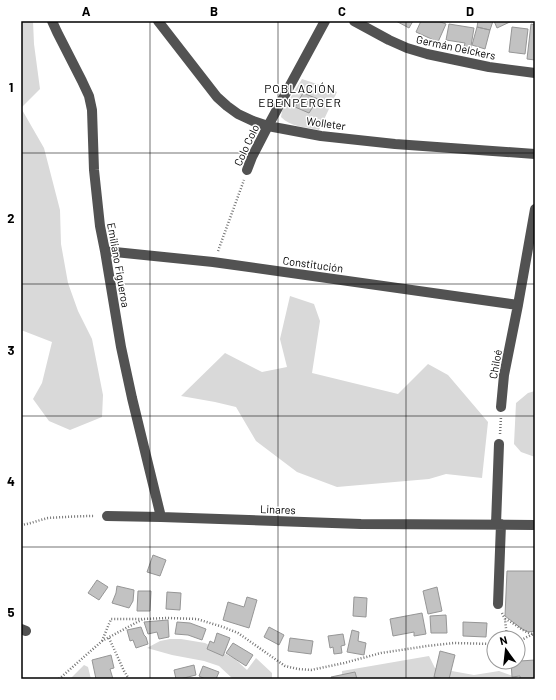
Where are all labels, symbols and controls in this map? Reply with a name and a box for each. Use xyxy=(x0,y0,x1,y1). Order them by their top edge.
text: A xyxy=(82,3,91,19)
text: B xyxy=(210,3,218,19)
text: C xyxy=(338,3,346,19)
text: D xyxy=(466,3,474,19)
street label: Germán Oelckers xyxy=(415,32,497,62)
text: 1 xyxy=(9,79,13,95)
district label: POBLACIÓN EBENPERGER xyxy=(258,81,342,109)
street label: Wolleter xyxy=(305,114,347,132)
street label: Colo Colo xyxy=(231,122,261,168)
text: 2 xyxy=(7,210,15,226)
street label: Emiliano Figueroa xyxy=(105,222,133,308)
street label: Constitución xyxy=(282,253,344,275)
text: 3 xyxy=(7,342,15,358)
street label: Chiloé xyxy=(486,348,504,380)
text: 4 xyxy=(7,473,15,489)
street label: Linares xyxy=(260,502,296,516)
text: 5 xyxy=(7,604,15,620)
north arrow xyxy=(486,630,526,670)
text: N xyxy=(498,633,509,647)

